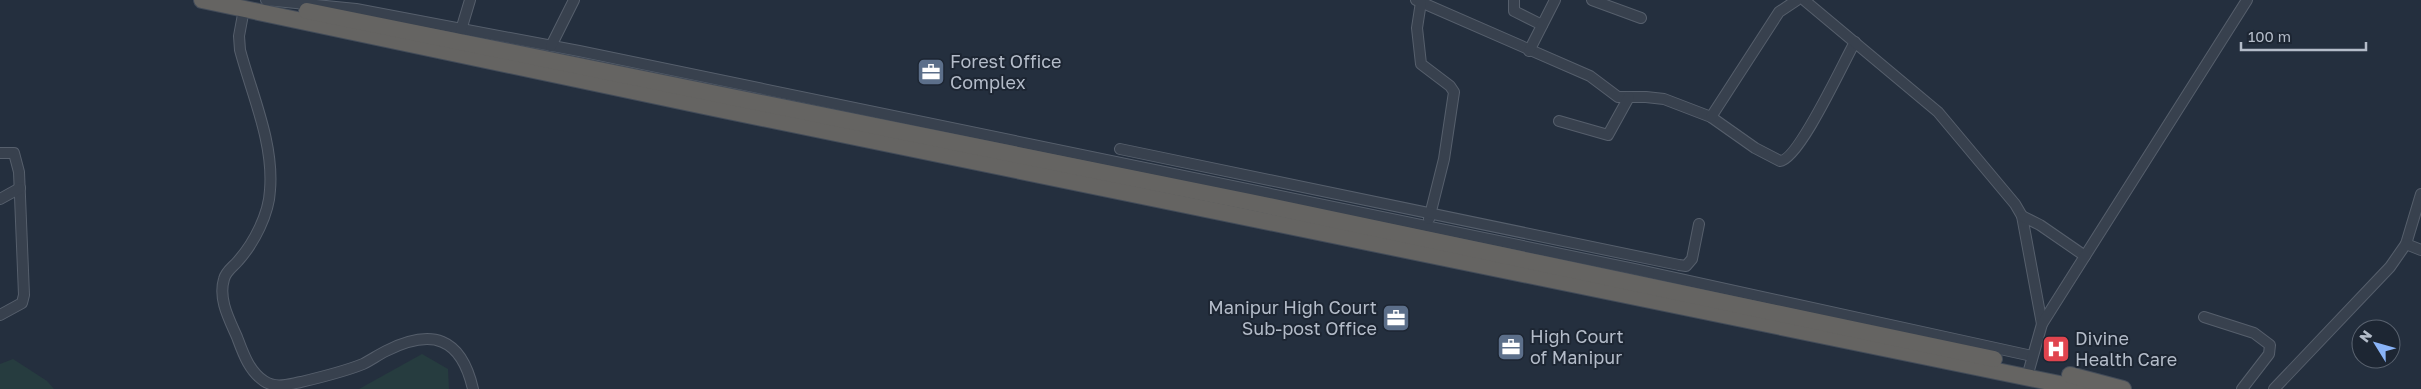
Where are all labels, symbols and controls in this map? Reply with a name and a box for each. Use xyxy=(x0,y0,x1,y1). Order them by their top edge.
scale bar xyxy=(2241,20,2366,52)
text: 100 m xyxy=(2248,27,2291,45)
place label: Forest Office Complex xyxy=(950,50,1062,93)
office icon: Forest Office Complex xyxy=(916,57,946,87)
place label: Manipur High Court Sub-post Office xyxy=(1208,296,1377,339)
office icon: Manipur High Court Sub-post Office xyxy=(1381,303,1411,333)
north arrow xyxy=(2351,319,2401,369)
place label: High Court of Manipur xyxy=(1530,325,1624,368)
place label: Divine Health Care xyxy=(2075,327,2177,370)
text: N xyxy=(2355,327,2375,345)
office icon: High Court of Manipur xyxy=(1496,332,1526,362)
hospital icon: Divine Health Care xyxy=(2041,334,2071,364)

